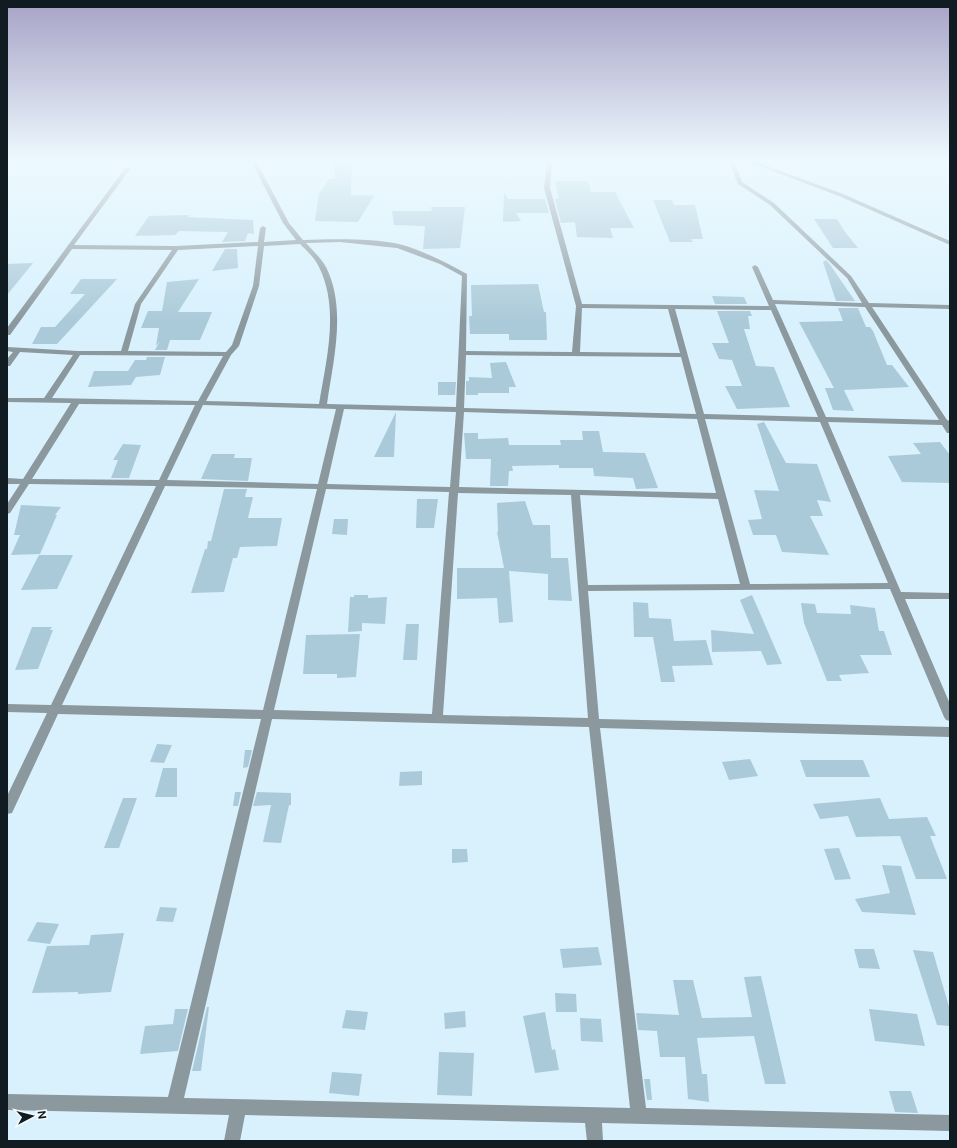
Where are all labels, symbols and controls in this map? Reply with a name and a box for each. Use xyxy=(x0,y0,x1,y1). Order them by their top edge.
north arrow xyxy=(12,1096,52,1136)
text: N xyxy=(35,1110,48,1120)

